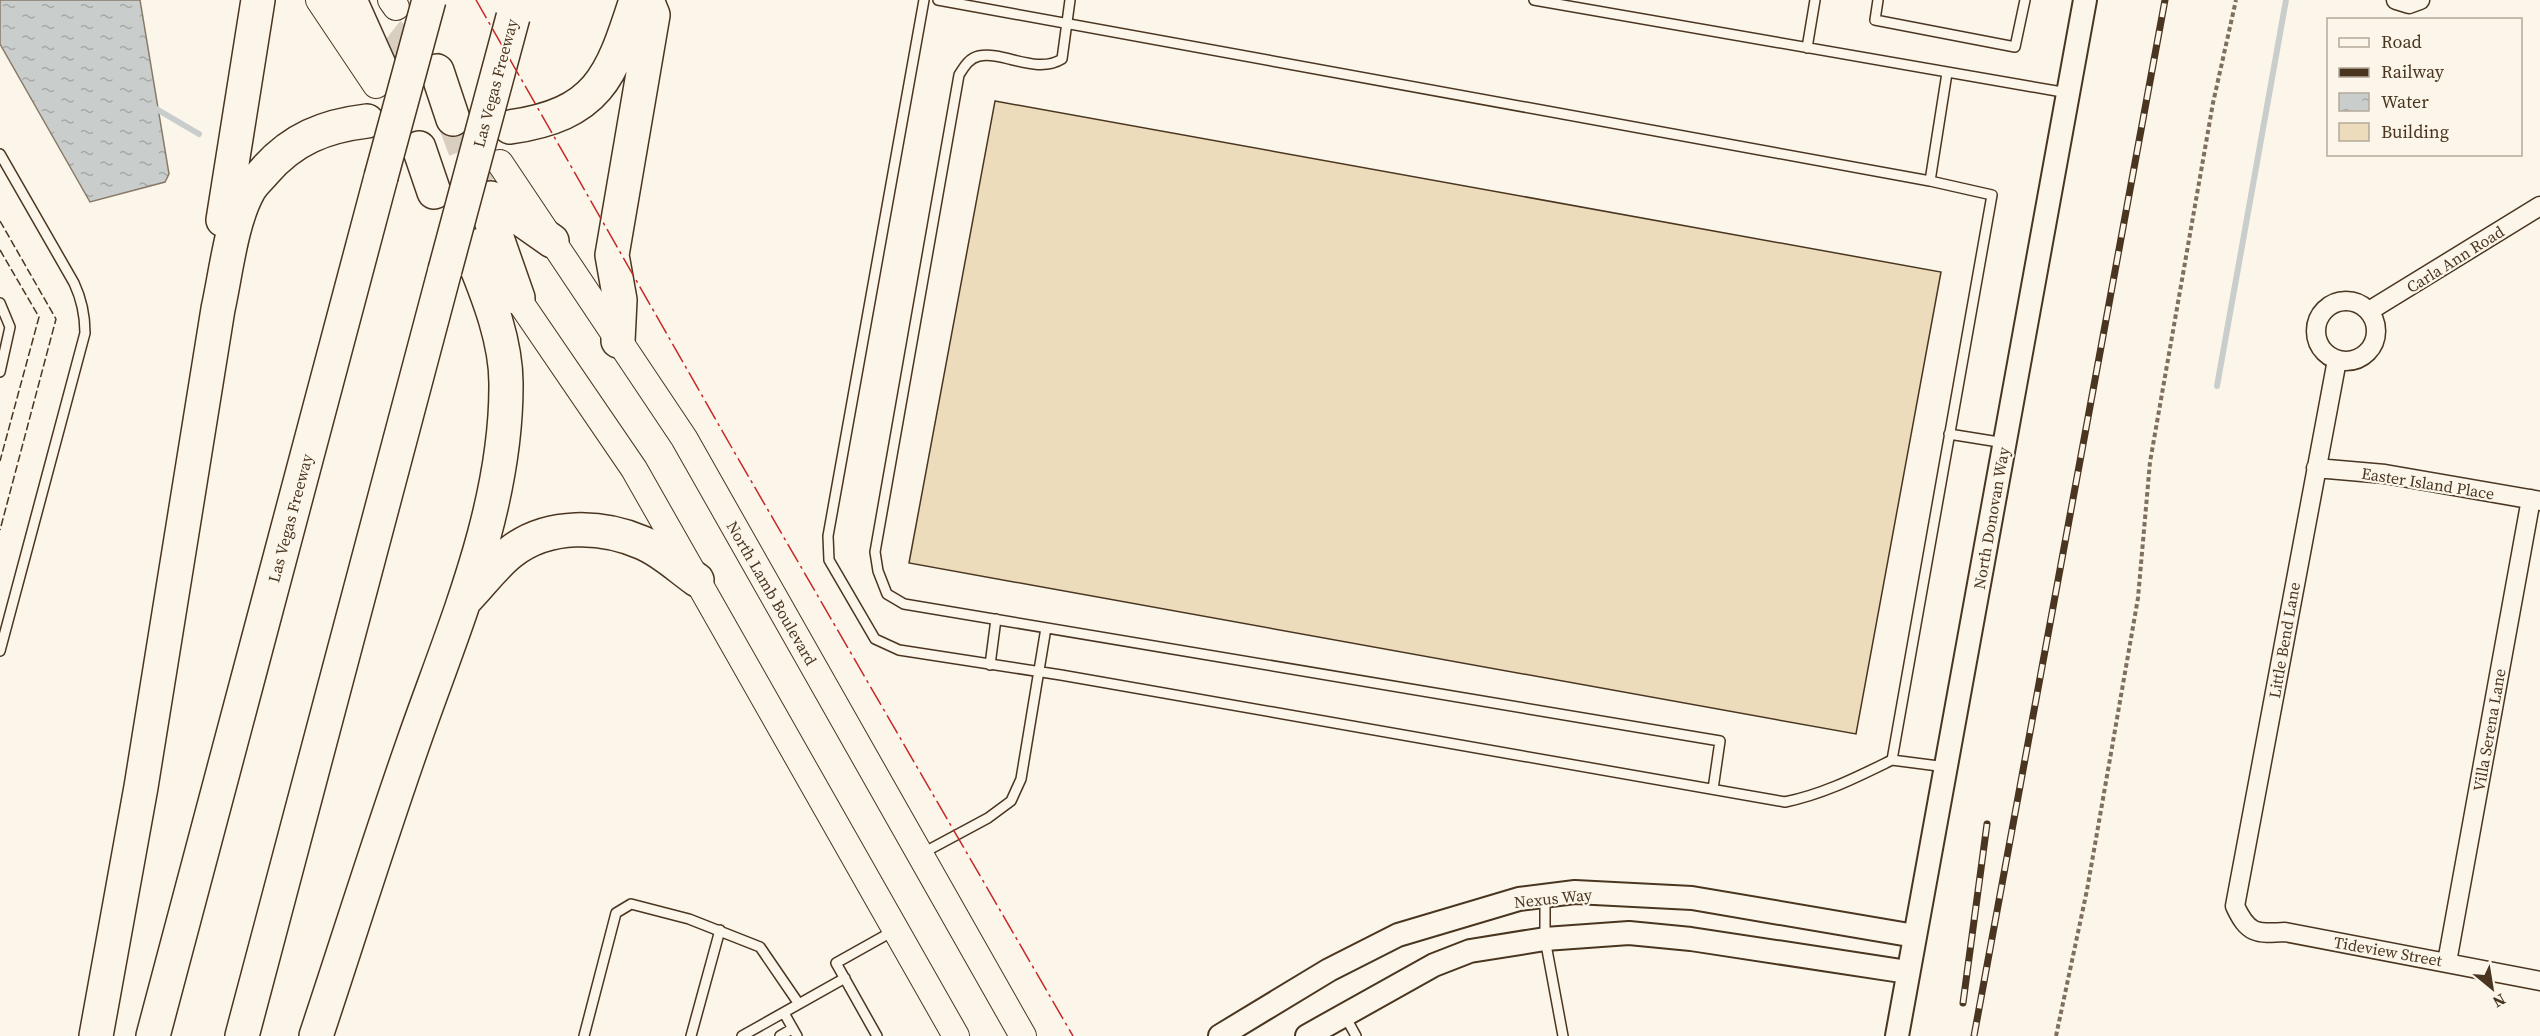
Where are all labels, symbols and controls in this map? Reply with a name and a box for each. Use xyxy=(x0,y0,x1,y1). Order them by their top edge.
street label: Las Vegas Freeway xyxy=(467,15,523,150)
legend xyxy=(2327,18,2522,156)
text: Road xyxy=(2381,29,2422,54)
text: Railway xyxy=(2381,59,2445,84)
text: Water xyxy=(2381,89,2429,114)
text: Building xyxy=(2381,119,2449,144)
street label: Carla Ann Road xyxy=(2402,220,2508,298)
street label: North Donovan Way xyxy=(1968,444,2014,591)
street label: Las Vegas Freeway xyxy=(262,450,318,585)
street label: Easter Island Place xyxy=(2360,462,2496,504)
street label: North Lamb Boulevard xyxy=(722,517,822,669)
street label: Little Bend Lane xyxy=(2263,580,2305,700)
street label: Villa Serena Lane xyxy=(2467,667,2511,793)
street label: Nexus Way xyxy=(1513,883,1594,913)
street label: Tideview Street xyxy=(2332,931,2445,971)
north arrow xyxy=(2462,958,2522,1018)
text: N xyxy=(2489,989,2510,1014)

